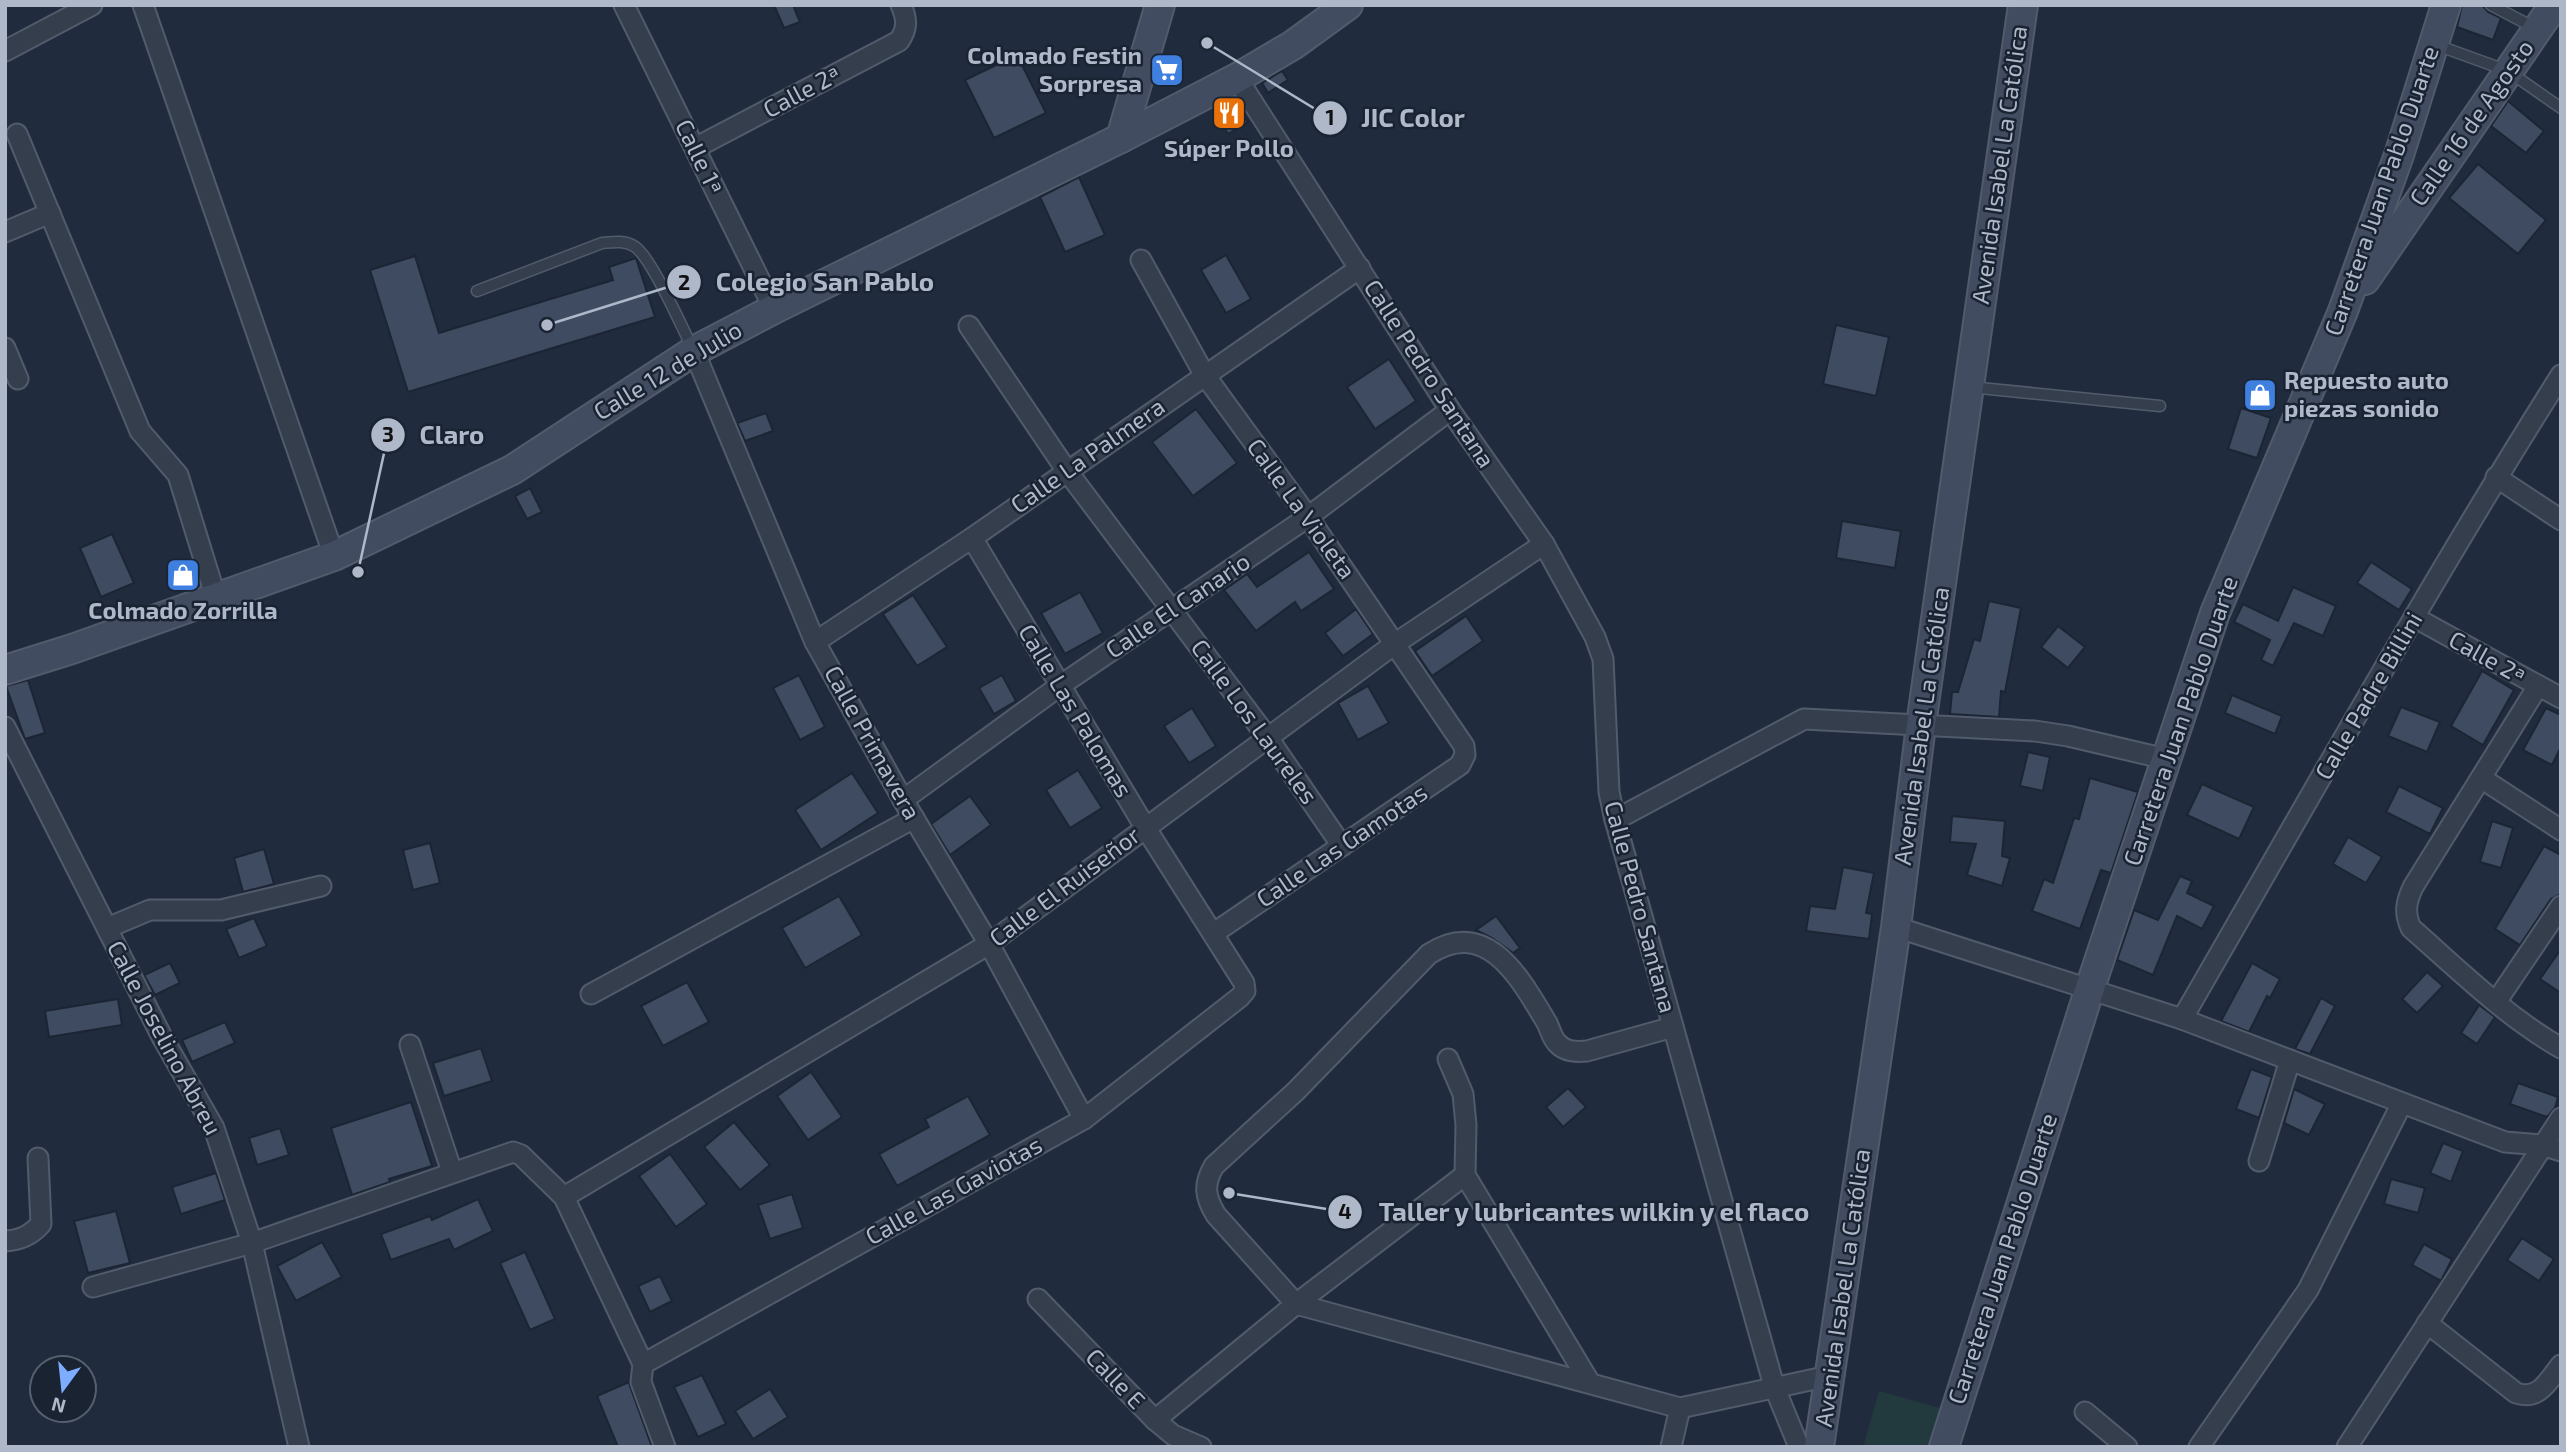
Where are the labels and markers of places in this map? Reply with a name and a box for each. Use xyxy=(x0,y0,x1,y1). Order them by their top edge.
place label: Colmado Festin Sorpresa xyxy=(967,40,1142,97)
supermarket icon: Colmado Festin Sorpresa xyxy=(1148,51,1186,89)
restaurant icon: Súper Pollo xyxy=(1210,94,1248,132)
callout: JIC Color xyxy=(1313,94,1479,141)
place label: Súper Pollo xyxy=(1164,133,1294,162)
callout: Colegio San Pablo xyxy=(667,259,948,306)
place label: Repuesto auto piezas sonido xyxy=(2284,365,2449,422)
shop icon: Repuesto auto piezas sonido xyxy=(2241,376,2279,414)
callout: Claro xyxy=(371,412,499,459)
shop icon: Colmado Zorrilla xyxy=(164,556,202,594)
place label: Colmado Zorrilla xyxy=(88,595,278,624)
callout: Taller y lubricantes wilkin y el flaco xyxy=(1328,1188,1826,1235)

